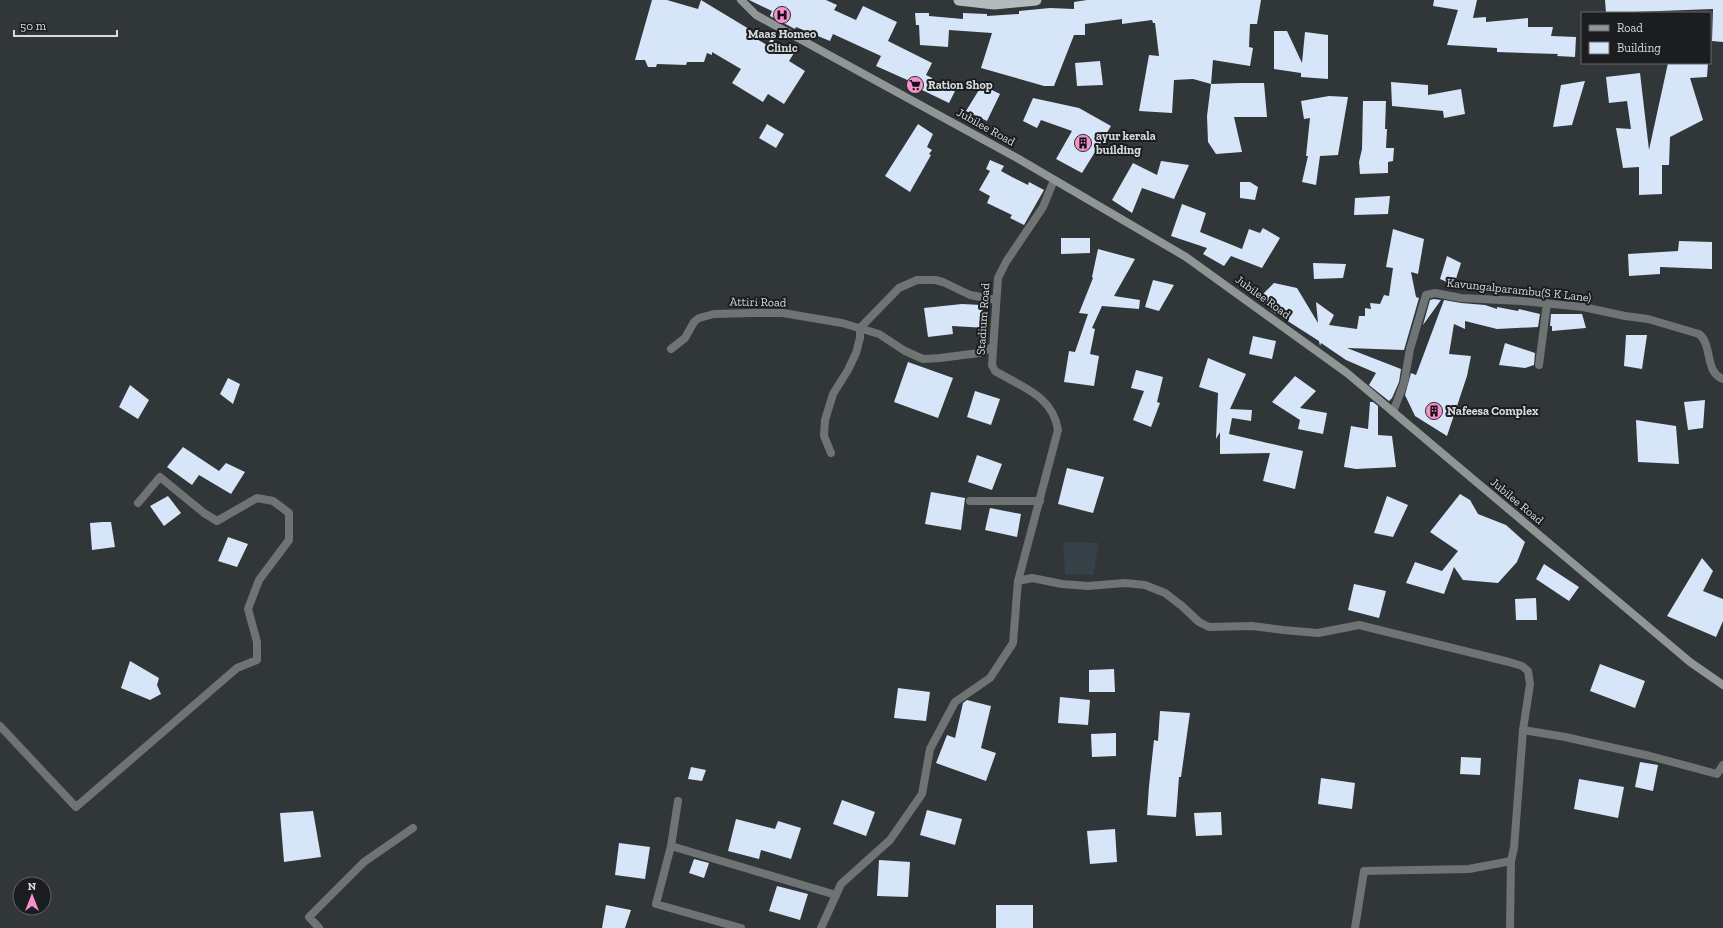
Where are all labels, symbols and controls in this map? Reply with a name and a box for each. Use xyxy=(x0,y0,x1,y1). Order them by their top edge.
hospital icon: Maas Homeo Clinic xyxy=(772,5,792,25)
scale bar xyxy=(14,12,117,38)
legend xyxy=(1581,12,1711,64)
text: 50 m xyxy=(20,19,47,33)
text: Road xyxy=(1617,21,1643,35)
place label: Maas Homeo Clinic xyxy=(748,27,817,55)
text: Building xyxy=(1617,41,1661,55)
supermarket icon: Ration Shop xyxy=(905,75,925,95)
place label: Ration Shop xyxy=(928,78,993,92)
street label: Jubilee Road xyxy=(954,105,1018,149)
place label: ayur kerala building xyxy=(1095,129,1156,157)
building icon: ayur kerala building xyxy=(1073,133,1093,153)
street label: Jubilee Road xyxy=(1233,272,1294,322)
street label: Kavungalparambu(S K Lane) xyxy=(1446,275,1592,305)
street label: Stadium Road xyxy=(973,282,993,356)
street label: Attiri Road xyxy=(729,295,787,310)
building icon: Nafeesa Complex xyxy=(1424,401,1444,421)
place label: Nafeesa Complex xyxy=(1447,404,1539,418)
street label: Jubilee Road xyxy=(1488,475,1547,527)
north arrow xyxy=(12,876,52,916)
text: N xyxy=(28,880,37,893)

